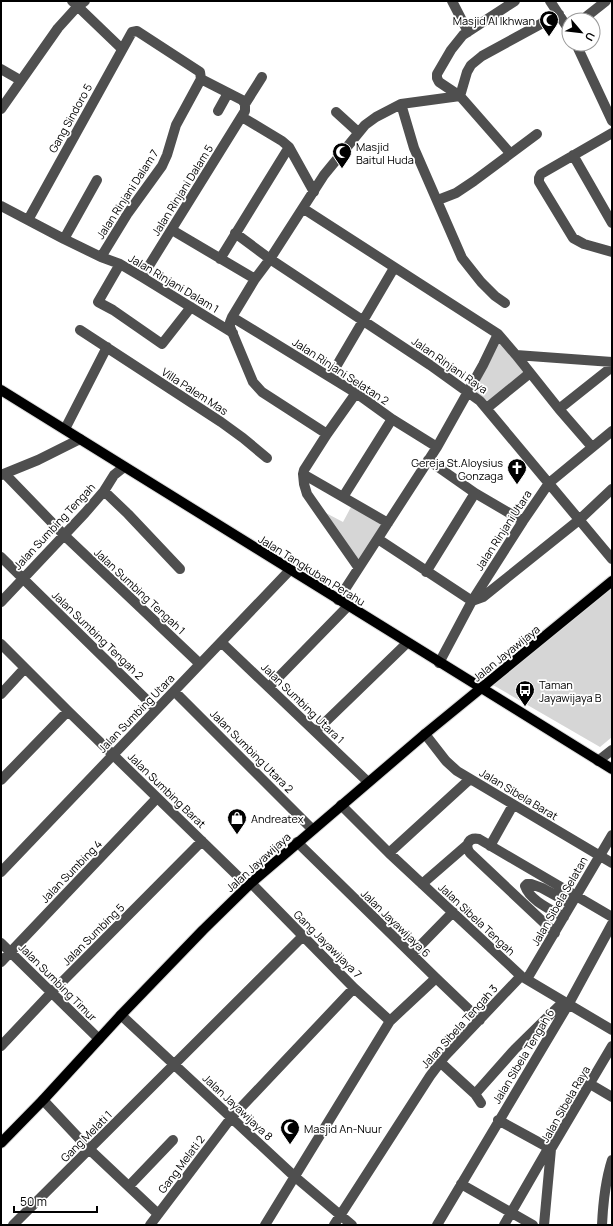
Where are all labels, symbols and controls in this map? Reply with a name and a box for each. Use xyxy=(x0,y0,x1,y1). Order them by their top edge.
mosque icon: Masjid Al Ikhwan xyxy=(538,9,560,37)
north arrow xyxy=(561,12,601,52)
place label: Masjid Al Ikhwan xyxy=(453,13,535,28)
text: U xyxy=(582,30,599,44)
street label: Gang Sindoro 5 xyxy=(45,81,95,155)
place label: Masjid Baitul Huda xyxy=(356,139,414,167)
mosque icon: Masjid Baitul Huda xyxy=(331,141,353,169)
street label: Jalan Rinjani Dalam 5 xyxy=(148,142,216,238)
street label: Jalan Rinjani Dalam 7 xyxy=(92,146,162,242)
street label: Jalan Rinjani Dalam 1 xyxy=(126,250,222,316)
street label: Jalan Rinjani Raya xyxy=(409,333,491,397)
street label: Jalan Rinjani Selatan 2 xyxy=(290,334,392,408)
street label: Villa Palem Mas xyxy=(159,364,231,418)
place label: Gereja St.Aloysius Gonzaga xyxy=(411,455,503,483)
church icon: Gereja St.Aloysius Gonzaga xyxy=(506,457,528,485)
street label: Jalan Sumbing Tengah xyxy=(10,479,98,573)
street label: Jalan Rinjani Utara xyxy=(471,487,535,573)
street label: Jalan Tangkuban Perahu xyxy=(256,531,368,609)
street label: Jalan Sumbing Tengah 1 xyxy=(91,545,189,637)
street label: Jalan Sumbing Tengah 2 xyxy=(49,587,147,683)
street label: Jalan Jayawijaya xyxy=(469,621,543,685)
street label: Jalan Sumbing Utara 1 xyxy=(258,659,348,747)
street label: Jalan Sumbing Utara xyxy=(95,670,177,756)
place label: Taman Jayawijaya B xyxy=(539,677,602,705)
bus stop icon: Taman Jayawijaya B xyxy=(514,679,536,707)
street label: Jalan Sumbing Utara 2 xyxy=(207,706,297,796)
street label: Jalan Sumbing Barat xyxy=(125,749,209,831)
street label: Jalan Sibela Barat xyxy=(477,765,561,823)
shop icon: Andreatex xyxy=(226,807,248,835)
place label: Andreatex xyxy=(251,811,304,826)
street label: Jalan Jayawijaya xyxy=(222,829,294,895)
street label: Jalan Sumbing 4 xyxy=(37,836,105,906)
street label: Jalan Sibela Selatan xyxy=(527,854,591,948)
street label: Jalan Sibela Tengah xyxy=(436,880,518,958)
street label: Jalan Jayawijaya 6 xyxy=(358,886,434,960)
street label: Jalan Sumbing 5 xyxy=(59,900,127,968)
street label: Gang Jayawijaya 7 xyxy=(291,907,365,981)
street label: Jalan Sumbing Timur xyxy=(16,940,100,1024)
street label: Jalan Sibela Tengah 3 xyxy=(417,981,501,1071)
street label: Jalan Sibela Tengah 6 xyxy=(489,1006,557,1106)
street label: Jalan Sibela Raya xyxy=(537,1063,593,1145)
street label: Jalan Jayawijaya 8 xyxy=(200,1071,276,1143)
street label: Gang Melati 1 xyxy=(57,1107,115,1165)
mosque icon: Masjid An-Nuur xyxy=(279,1117,301,1145)
place label: Masjid An-Nuur xyxy=(304,1121,382,1136)
street label: Gang Melati 2 xyxy=(154,1132,208,1196)
scale bar xyxy=(14,1188,97,1214)
text: 50 m xyxy=(20,1193,47,1210)

